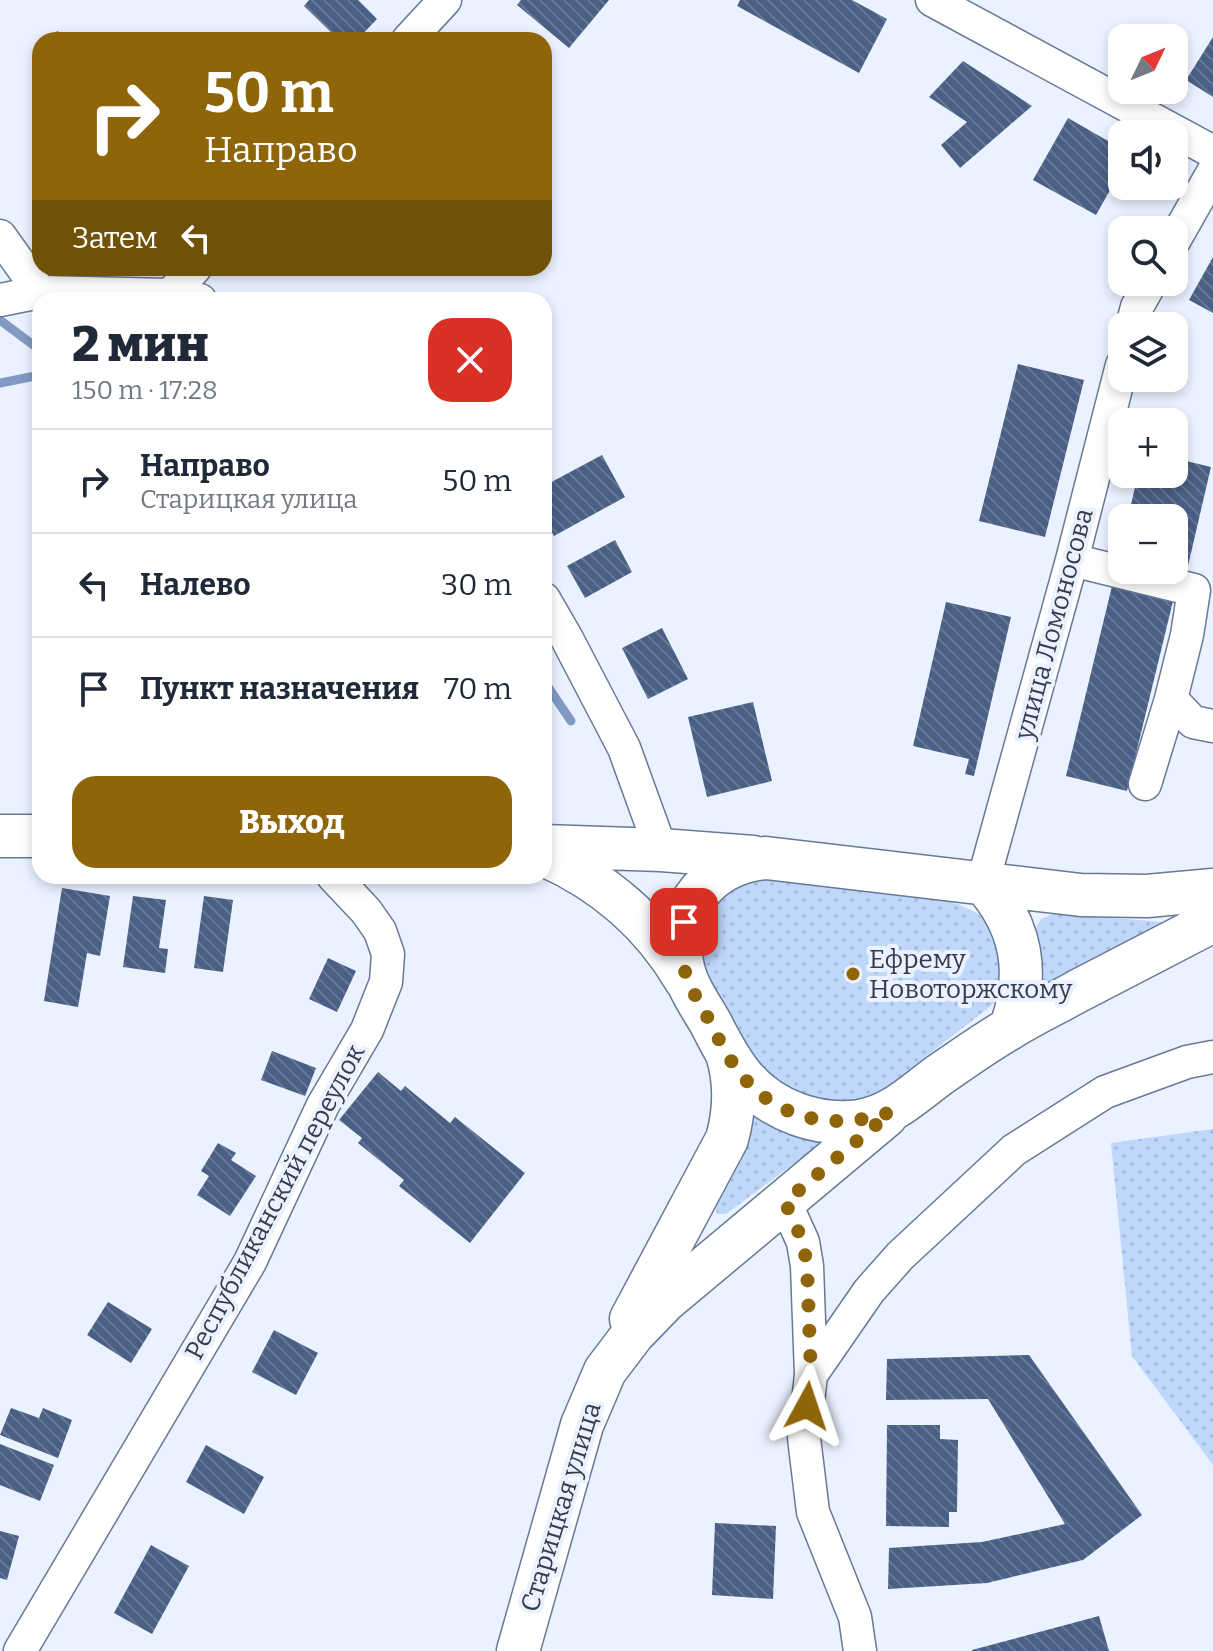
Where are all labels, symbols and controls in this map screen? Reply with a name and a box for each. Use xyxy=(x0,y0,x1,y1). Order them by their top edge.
north arrow xyxy=(1108,24,1188,104)
map controls xyxy=(1108,24,1188,584)
text: 50 m xyxy=(204,60,334,127)
icon: right xyxy=(72,64,176,168)
button: sound xyxy=(1108,120,1188,200)
text: Направо xyxy=(204,128,358,172)
icon: left xyxy=(174,216,218,260)
button: search xyxy=(1108,216,1188,296)
text: Затем xyxy=(72,220,158,256)
button: layers xyxy=(1108,312,1188,392)
text: 2 мин xyxy=(72,316,209,374)
button: close xyxy=(428,318,512,402)
text: 150 m · 17:28 xyxy=(72,375,218,406)
button: + xyxy=(1108,408,1188,488)
text: Направо xyxy=(140,448,270,484)
icon: right xyxy=(72,459,116,503)
text: 50 m xyxy=(442,463,512,499)
text: Старицкая улица xyxy=(140,484,358,515)
button: − xyxy=(1108,504,1188,584)
street label: улица Ломоносова xyxy=(1008,505,1100,744)
icon: left xyxy=(72,563,116,607)
text: Налево xyxy=(140,567,251,603)
text: 30 m xyxy=(441,567,512,603)
icon: arrive xyxy=(72,667,116,711)
text: Пункт назначения xyxy=(140,671,419,707)
text: 70 m xyxy=(444,671,512,707)
button: Выход xyxy=(72,776,512,868)
pin xyxy=(650,888,718,956)
icon: arrive xyxy=(662,900,706,944)
place label: Ефрему Новоторжскому xyxy=(869,944,1072,1005)
marker: Ефрему Новоторжскому xyxy=(844,965,862,983)
street label: Республиканский переулок xyxy=(179,1039,372,1365)
position arrow xyxy=(765,1364,849,1448)
street label: Старицкая улица xyxy=(514,1398,608,1616)

